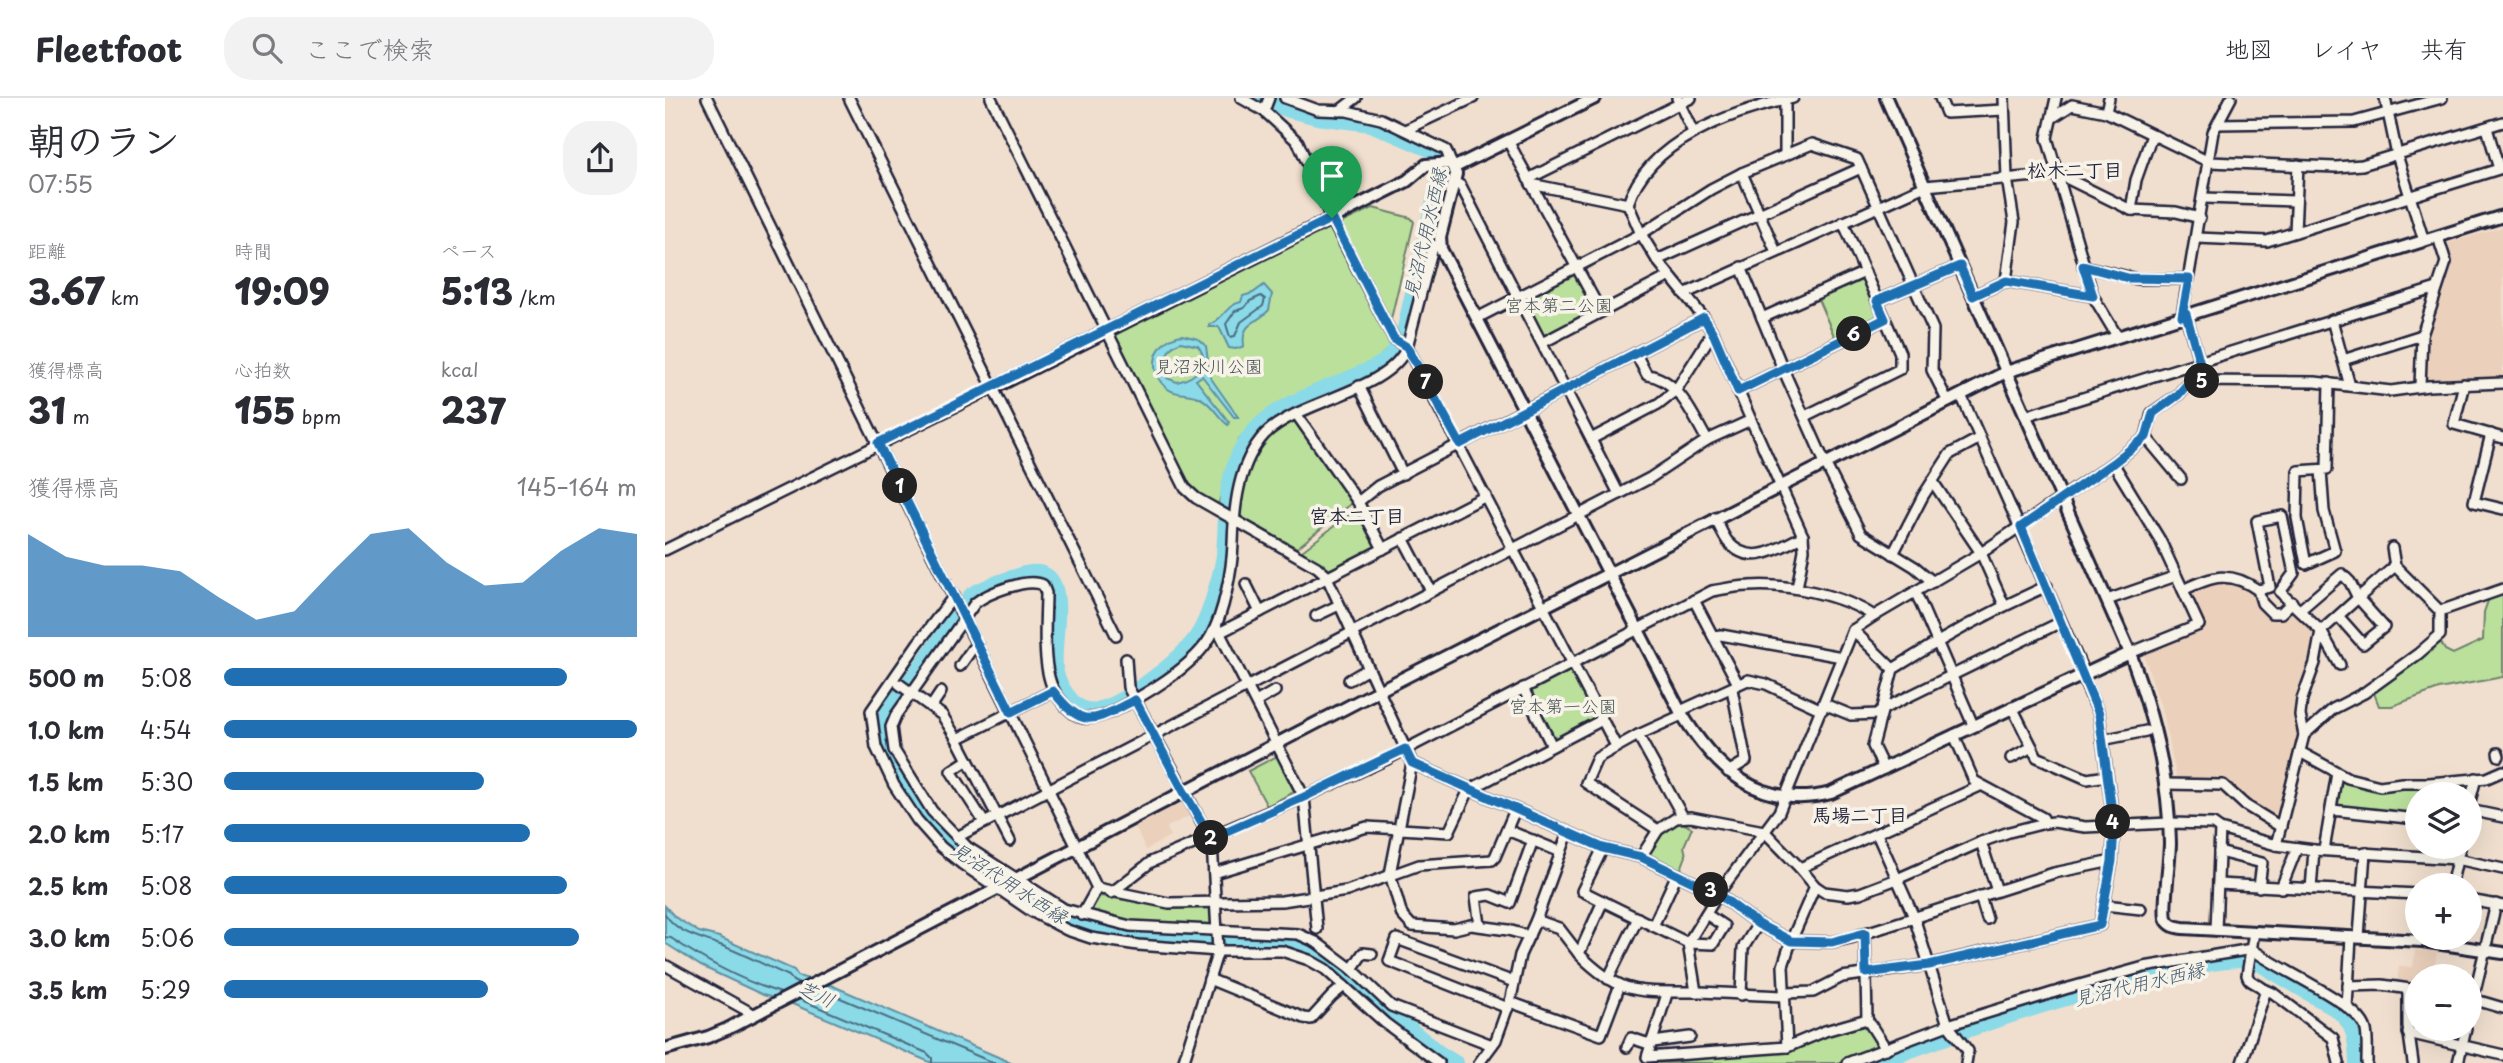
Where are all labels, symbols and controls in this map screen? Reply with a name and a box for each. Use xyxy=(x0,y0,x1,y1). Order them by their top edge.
search box xyxy=(224,17,714,80)
text: Fleetfoot xyxy=(35,23,182,73)
icon: search xyxy=(248,29,286,67)
text: ここで検索 xyxy=(304,29,434,68)
text: 地図 xyxy=(2225,30,2273,66)
text: レイヤ xyxy=(2311,30,2382,66)
text: 共有 xyxy=(2420,30,2468,66)
text: 朝のラン xyxy=(28,111,180,168)
button: share xyxy=(563,121,637,195)
pin xyxy=(1302,146,1362,218)
district label: 松木二丁目 xyxy=(2027,155,2123,183)
icon: arrive xyxy=(1313,157,1351,195)
water label: 見沼代用水西縁 xyxy=(1395,163,1453,301)
text: 07:55 xyxy=(28,166,93,201)
text: 距離 xyxy=(28,236,66,264)
text: 時間 xyxy=(234,236,272,264)
text: ペース xyxy=(441,236,497,264)
text: 3.67 xyxy=(28,264,105,317)
text: 19:09 xyxy=(234,264,330,317)
text: 5:13 xyxy=(441,264,513,317)
text: km xyxy=(105,283,139,311)
text: /km xyxy=(513,283,556,311)
park label: 宮本第二公園 xyxy=(1505,291,1613,318)
pin: 6 xyxy=(1837,316,1871,352)
text: 6 xyxy=(1847,319,1860,347)
park label: 見沼氷川公園 xyxy=(1155,352,1263,379)
text: 獲得標高 xyxy=(28,355,104,383)
text: 心拍数 xyxy=(234,355,291,383)
text: kcal xyxy=(441,355,479,383)
pin: 7 xyxy=(1409,364,1443,400)
pin: 5 xyxy=(2185,364,2219,398)
text: 5 xyxy=(2195,366,2208,394)
text: 7 xyxy=(1420,367,1431,395)
text: 31 xyxy=(28,383,66,436)
text: 155 xyxy=(234,383,296,436)
text: 237 xyxy=(441,383,506,436)
text: m xyxy=(66,402,90,430)
text: bpm xyxy=(296,402,341,430)
pin: 1 xyxy=(883,468,917,504)
text: 獲得標高 xyxy=(28,469,120,504)
text: 145–164 m xyxy=(517,469,637,504)
text: 1 xyxy=(895,471,904,499)
district label: 宮本二丁目 xyxy=(1309,501,1405,529)
text: 500 m xyxy=(28,660,105,695)
text: 5:08 xyxy=(140,660,193,695)
park label: 宮本第一公園 xyxy=(1509,692,1617,719)
text: 1.0 km xyxy=(28,712,105,747)
text: 4:54 xyxy=(140,712,192,747)
text: 1.5 km xyxy=(28,764,104,799)
text: 5:30 xyxy=(140,764,193,799)
map controls xyxy=(2405,782,2482,1041)
button: layers xyxy=(2405,782,2482,859)
district label: 馬場二丁目 xyxy=(1812,800,1908,828)
pin: 4 xyxy=(2095,804,2131,840)
text: 4 xyxy=(2106,807,2119,835)
text: 2.0 km xyxy=(28,816,110,851)
text: 5:17 xyxy=(140,816,184,851)
pin: 2 xyxy=(1193,820,1229,856)
text: 2 xyxy=(1204,823,1217,851)
water label: 見沼代用水西縁 xyxy=(947,834,1075,931)
text: 2.5 km xyxy=(28,868,108,903)
text: 5:08 xyxy=(140,868,193,903)
pin: 3 xyxy=(1693,872,1729,908)
button: + xyxy=(2405,873,2482,950)
text: 3 xyxy=(1704,875,1717,903)
text: 3.0 km xyxy=(28,920,110,955)
text: 5:06 xyxy=(140,920,194,955)
water label: 見沼代用水西縁 xyxy=(2071,954,2209,1012)
button: − xyxy=(2405,964,2482,1041)
text: 3.5 km xyxy=(28,972,108,1007)
text: 5:29 xyxy=(140,972,191,1007)
water label: 芝川 xyxy=(794,972,840,1014)

